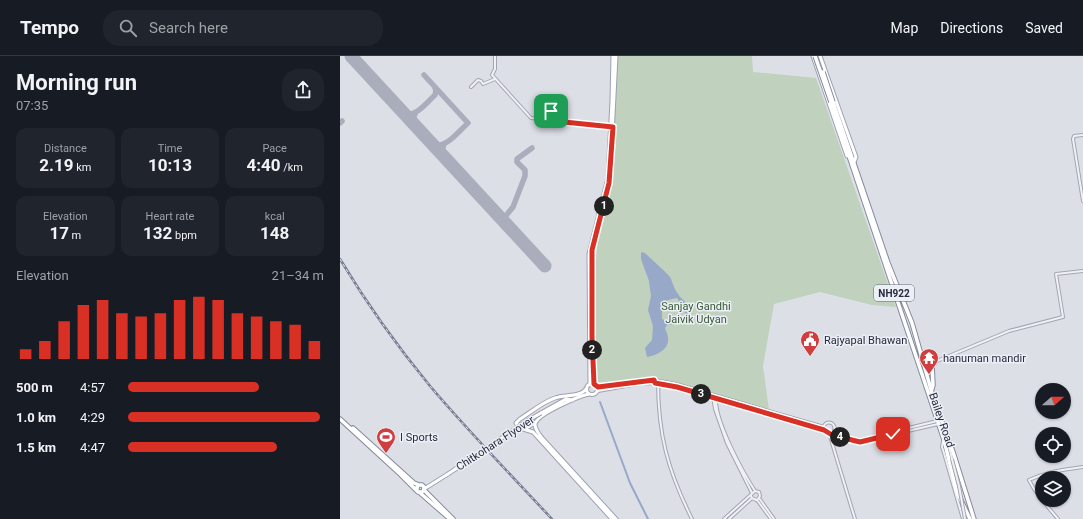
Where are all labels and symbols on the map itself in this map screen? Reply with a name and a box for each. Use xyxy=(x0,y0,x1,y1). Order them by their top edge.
pin xyxy=(534,94,568,128)
pin: 1 xyxy=(594,196,614,216)
road number: NH922 xyxy=(874,285,914,301)
park label: Sanjay Gandhi Jaivik Udyan xyxy=(661,300,731,326)
public building icon: Rajyapal Bhawan xyxy=(799,329,821,357)
place label: Rajyapal Bhawan xyxy=(824,334,907,347)
pin: 2 xyxy=(582,340,602,360)
temple icon: hanuman mandir xyxy=(918,347,940,375)
place label: hanuman mandir xyxy=(943,352,1026,365)
north arrow xyxy=(1035,383,1071,419)
pin: 3 xyxy=(691,384,711,404)
street label: Bailey Road xyxy=(926,391,957,449)
street label: Chitkohara Flyover xyxy=(454,413,537,474)
pin xyxy=(876,417,910,451)
sports icon: I Sports xyxy=(375,426,397,454)
pin: 4 xyxy=(830,427,850,447)
place label: I Sports xyxy=(400,431,438,444)

